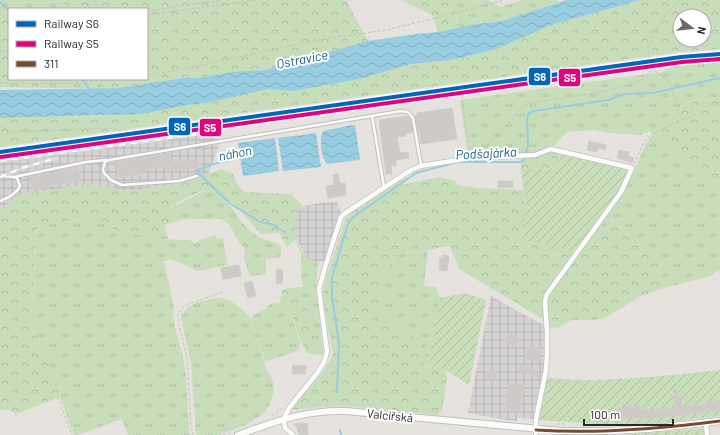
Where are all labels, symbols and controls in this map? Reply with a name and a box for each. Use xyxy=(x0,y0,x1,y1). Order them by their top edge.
legend xyxy=(8,8,148,80)
north arrow xyxy=(672,8,712,48)
text: Railway S6 xyxy=(44,16,99,30)
text: N xyxy=(695,25,709,36)
text: Railway S5 xyxy=(44,36,99,50)
water label: Ostravice xyxy=(275,46,329,72)
text: 311 xyxy=(44,56,59,70)
line badge: S6 xyxy=(528,67,551,86)
line badge: S5 xyxy=(558,68,581,87)
text: S6 xyxy=(534,70,546,83)
text: S5 xyxy=(564,71,576,84)
line badge: S6 xyxy=(168,117,191,136)
line badge: S5 xyxy=(199,118,222,137)
text: S6 xyxy=(174,120,186,133)
text: S5 xyxy=(204,121,216,134)
water label: náhon xyxy=(217,142,253,164)
water label: Podšajárka xyxy=(455,143,517,163)
scale bar xyxy=(584,401,673,427)
street label: Valcířská xyxy=(366,406,414,424)
text: 100 m xyxy=(590,407,620,421)

